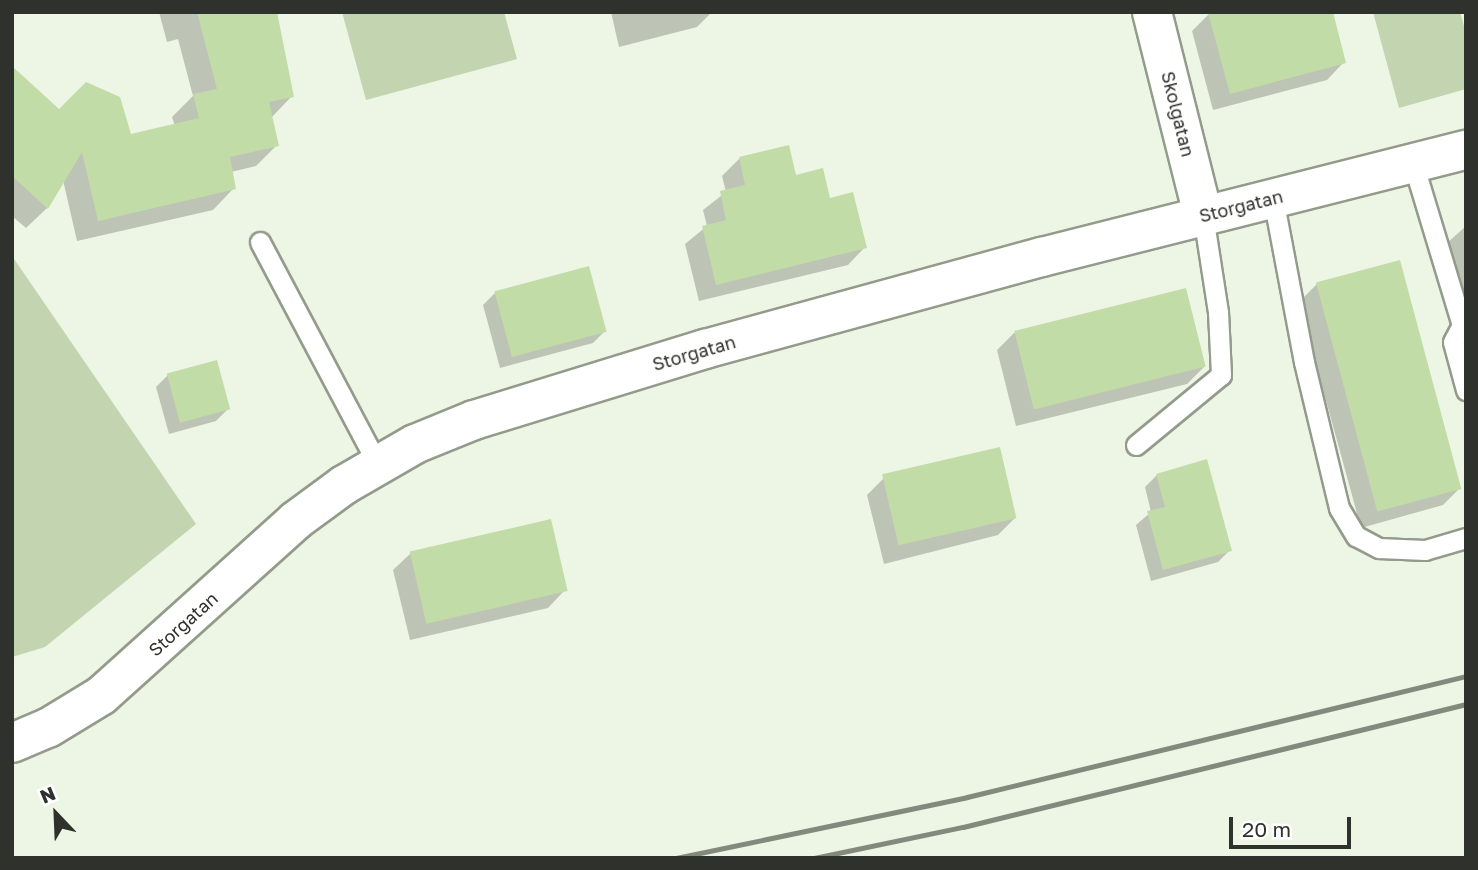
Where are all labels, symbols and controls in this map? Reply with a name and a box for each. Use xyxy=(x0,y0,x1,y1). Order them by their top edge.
street label: Skolgatan xyxy=(1157,69,1199,159)
street label: Storgatan xyxy=(1197,185,1285,227)
street label: Storgatan xyxy=(650,331,738,375)
street label: Storgatan xyxy=(144,587,222,661)
north arrow xyxy=(21,779,91,849)
text: N xyxy=(36,781,59,808)
scale bar xyxy=(1233,804,1356,848)
text: 20 m xyxy=(1242,816,1291,842)

